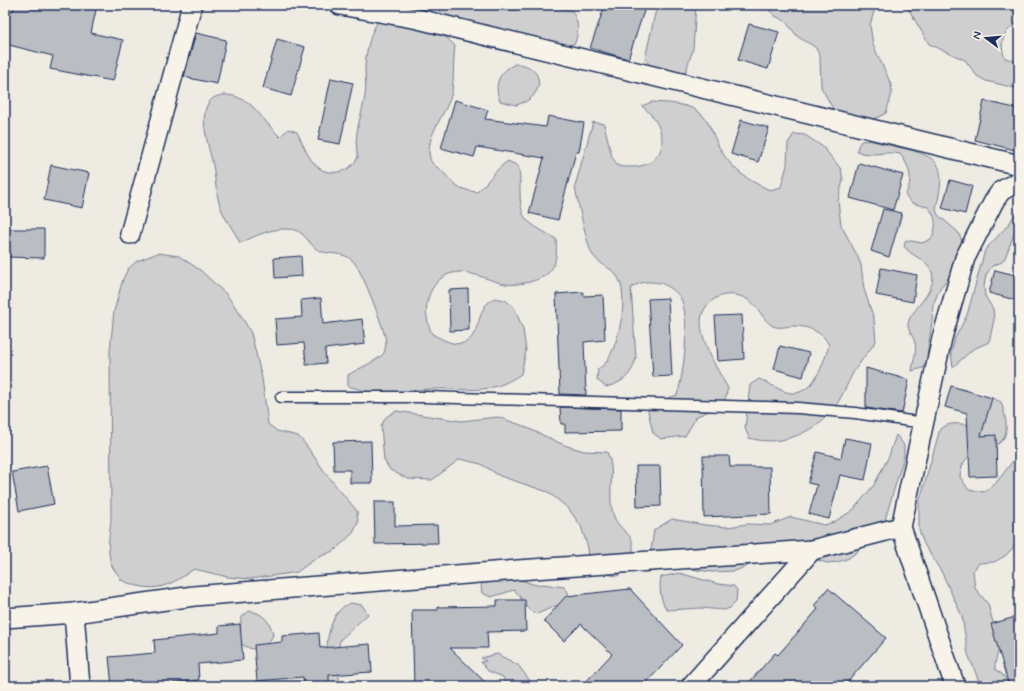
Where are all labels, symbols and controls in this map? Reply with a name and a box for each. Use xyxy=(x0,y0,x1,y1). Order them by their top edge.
north arrow xyxy=(966,18,1006,58)
text: N xyxy=(970,30,985,41)

